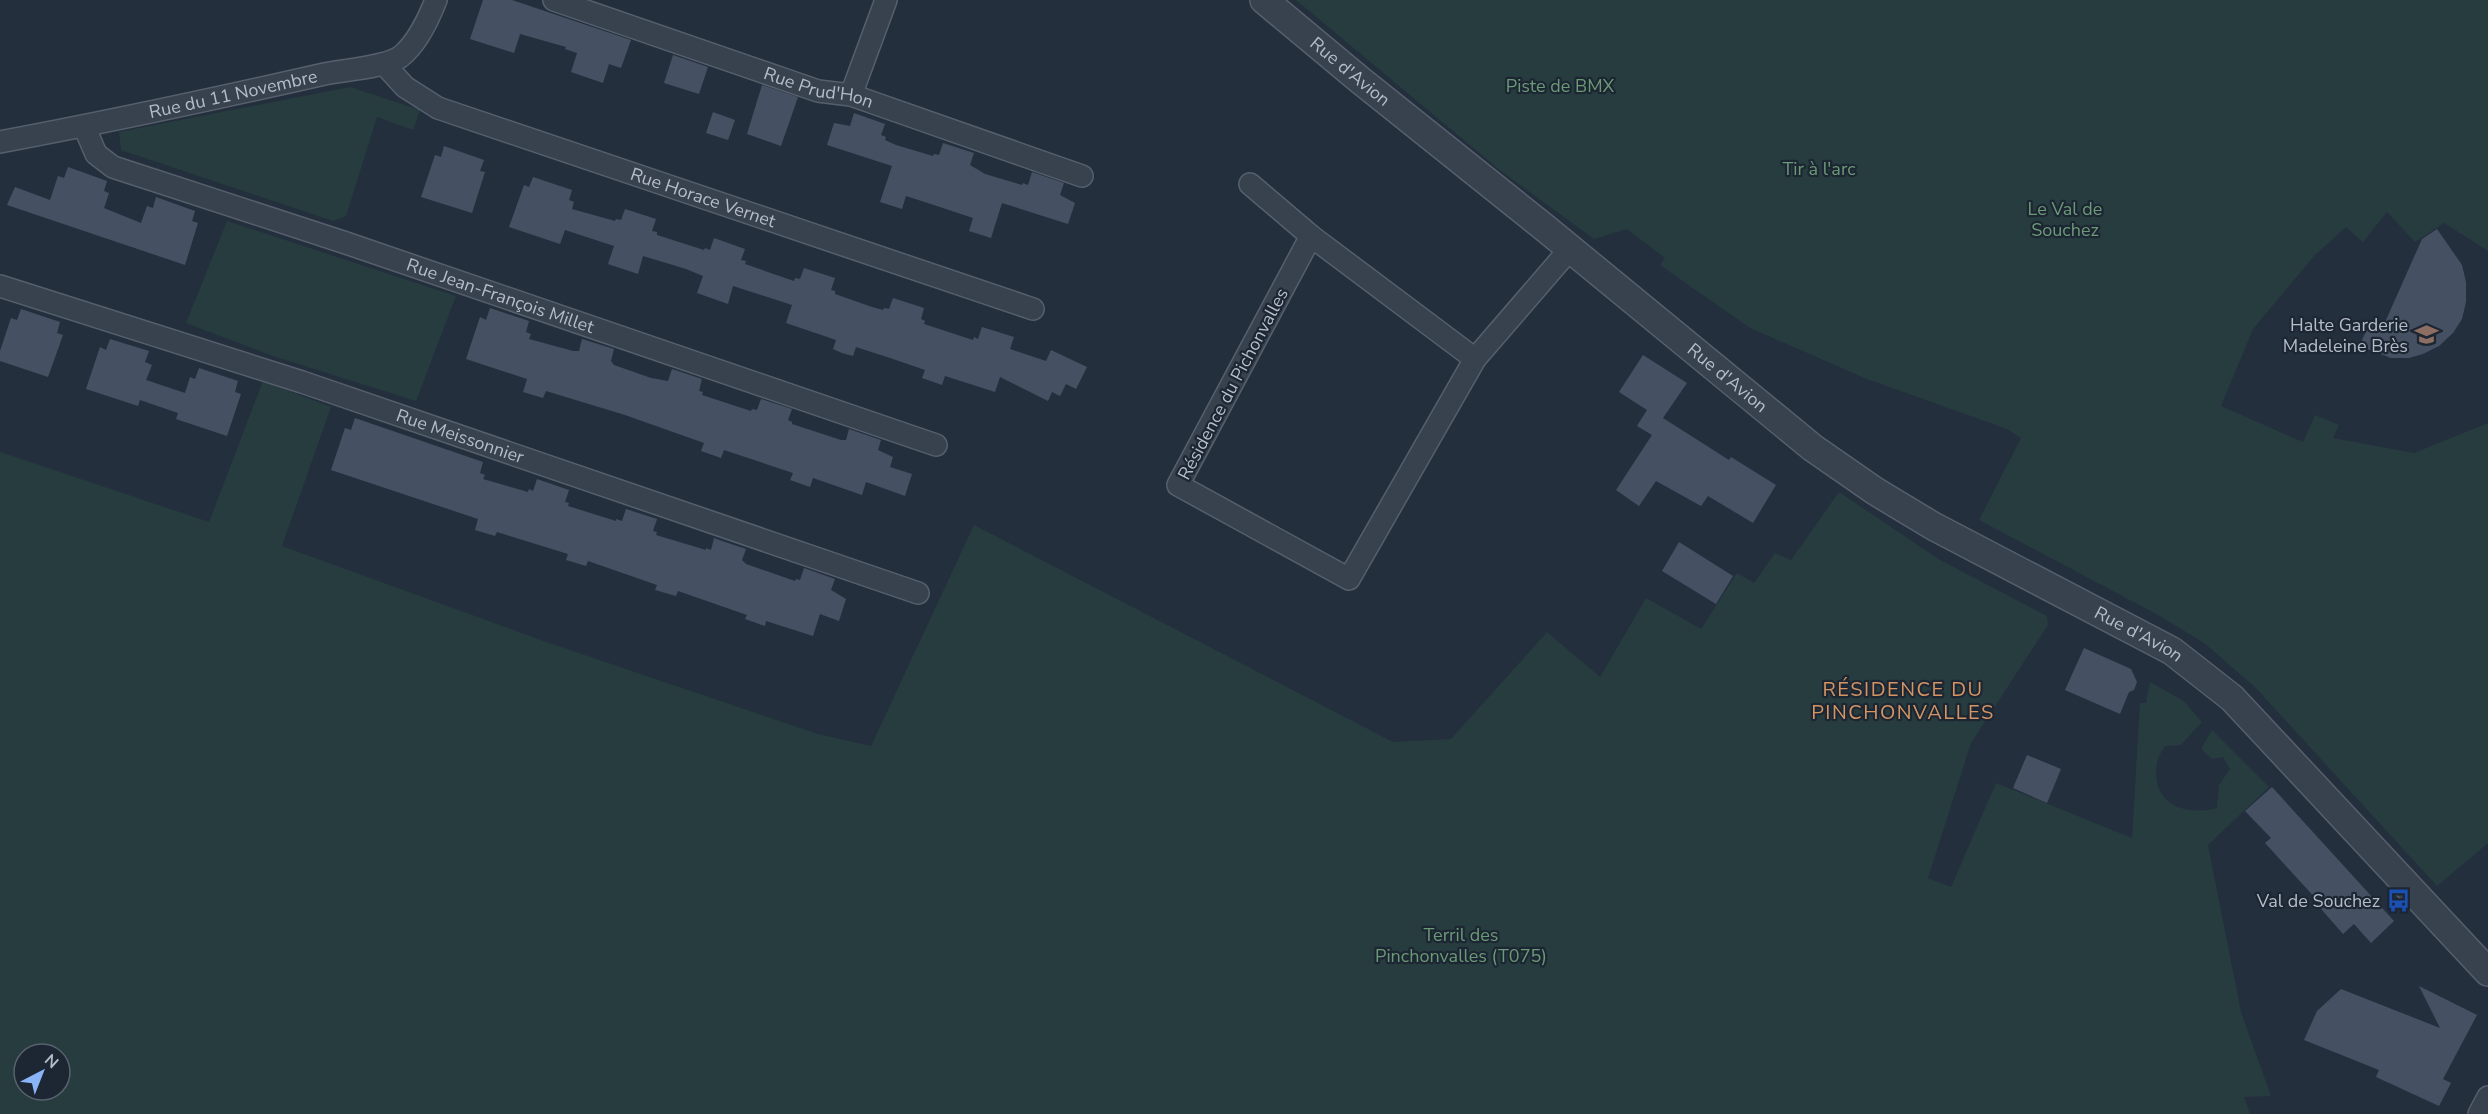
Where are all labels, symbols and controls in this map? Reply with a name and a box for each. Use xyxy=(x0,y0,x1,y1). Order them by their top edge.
street label: Rue d'Avion xyxy=(1305,31,1395,112)
street label: Rue Prud'Hon xyxy=(761,61,876,114)
street label: Rue du 11 Novembre xyxy=(147,64,320,124)
park label: Piste de BMX xyxy=(1506,74,1615,98)
park label: Tir à l'arc xyxy=(1782,157,1856,181)
street label: Rue Horace Vernet xyxy=(627,162,779,233)
park label: Le Val de Souchez xyxy=(2028,197,2102,242)
street label: Rue Jean-François Millet xyxy=(403,253,598,339)
street label: Résidence du Pichonvalles xyxy=(1172,284,1294,484)
place label: Halte Garderie Madeleine Brès xyxy=(2283,313,2408,358)
school or university icon: Halte Garderie Madeleine Brès xyxy=(2413,322,2439,348)
street label: Rue d'Avion xyxy=(1682,338,1773,418)
street label: Rue Meissonnier xyxy=(393,403,528,469)
street label: Rue d'Avion xyxy=(2090,600,2188,667)
district label: RÉSIDENCE DU PINCHONVALLES xyxy=(1811,676,1995,726)
bus stop icon: Val de Souchez xyxy=(2385,888,2411,914)
place label: Val de Souchez xyxy=(2256,889,2380,913)
park label: Terril des Pinchonvalles (T075) xyxy=(1375,923,1547,968)
north arrow xyxy=(12,1042,72,1102)
text: N xyxy=(40,1049,63,1074)

